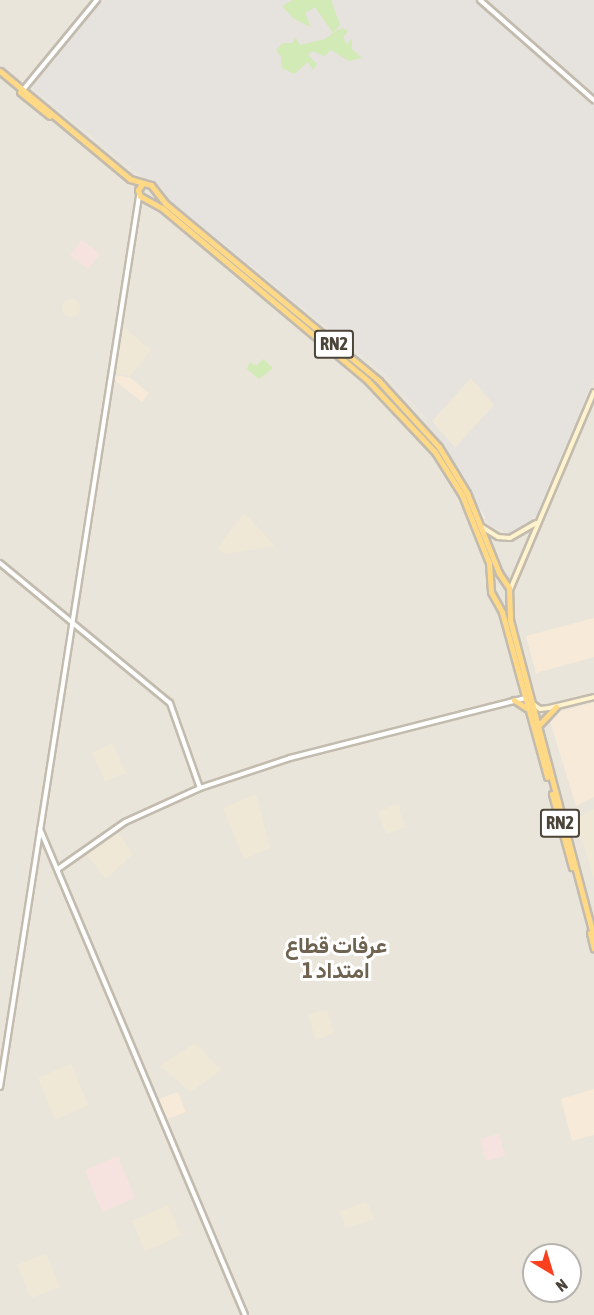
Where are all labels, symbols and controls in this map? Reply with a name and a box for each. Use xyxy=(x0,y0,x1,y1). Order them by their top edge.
road number: RN2 xyxy=(313,329,355,359)
road number: RN2 xyxy=(539,808,581,838)
district label: عرفات قطاع 1 امتداد xyxy=(285,932,387,984)
north arrow xyxy=(522,1243,582,1303)
text: N xyxy=(553,1276,571,1296)

